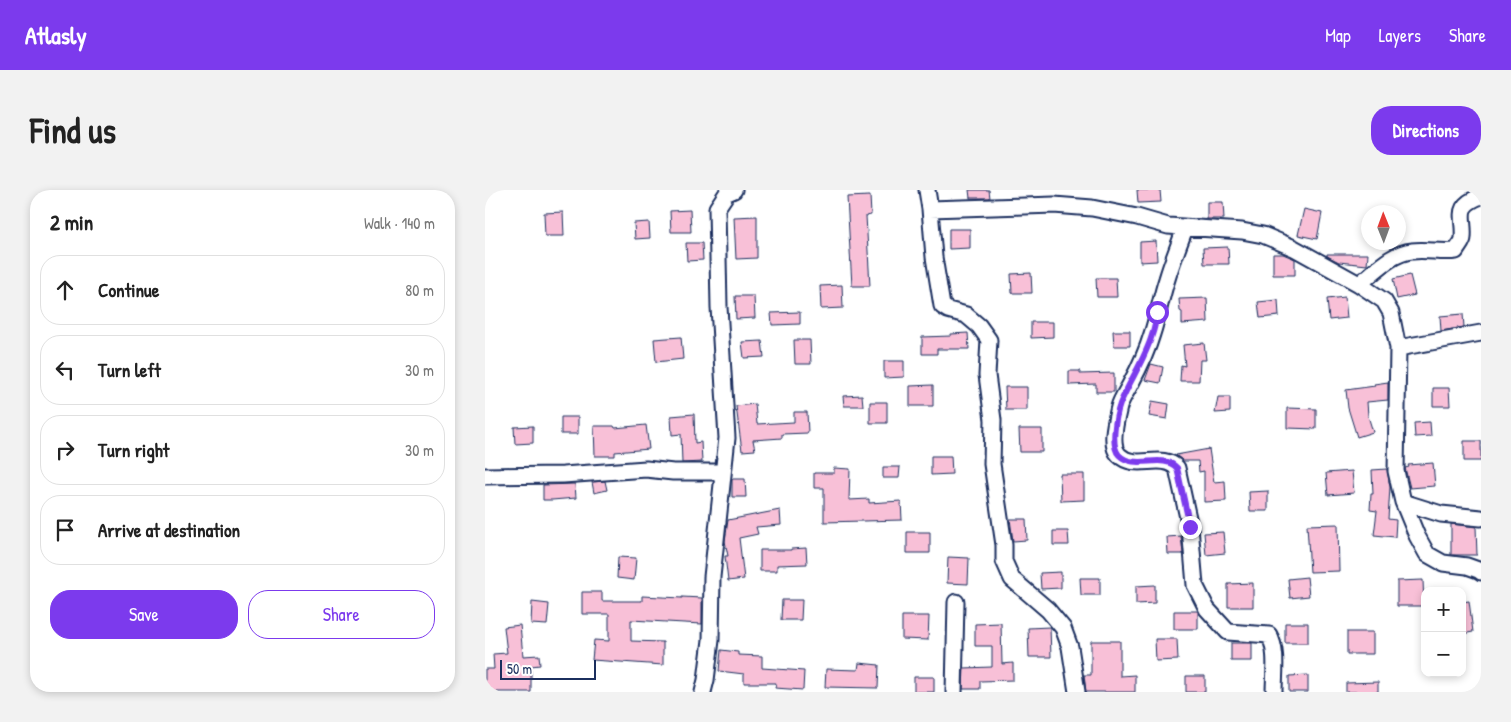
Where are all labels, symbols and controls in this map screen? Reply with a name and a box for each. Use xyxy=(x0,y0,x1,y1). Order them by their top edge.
text: Atlasly xyxy=(25,19,87,51)
text: Map xyxy=(1325,23,1351,48)
text: Layers xyxy=(1379,23,1421,48)
text: Share xyxy=(1449,23,1486,48)
button: Directions xyxy=(1371,106,1481,155)
text: Find us xyxy=(30,107,116,154)
north arrow xyxy=(1361,205,1406,250)
text: 2 min xyxy=(50,208,93,237)
text: Walk · 140 m xyxy=(364,212,435,234)
icon: ahead xyxy=(51,276,79,304)
text: Continue xyxy=(98,277,159,303)
text: 80 m xyxy=(405,279,434,301)
route start xyxy=(1146,301,1169,324)
icon: left xyxy=(51,356,79,384)
text: Turn left xyxy=(98,357,161,383)
text: 30 m xyxy=(405,359,434,381)
icon: right xyxy=(51,436,79,464)
text: Turn right xyxy=(98,437,169,463)
text: 30 m xyxy=(405,439,434,461)
icon: arrive xyxy=(51,516,79,544)
route end xyxy=(1179,516,1202,539)
text: Arrive at destination xyxy=(98,517,240,543)
map controls xyxy=(1421,587,1466,677)
button: + xyxy=(1421,587,1466,632)
button: Save xyxy=(50,590,238,639)
button: Share xyxy=(248,590,435,639)
button: − xyxy=(1421,632,1466,677)
scale bar xyxy=(500,657,596,680)
text: 50 m xyxy=(507,659,532,678)

